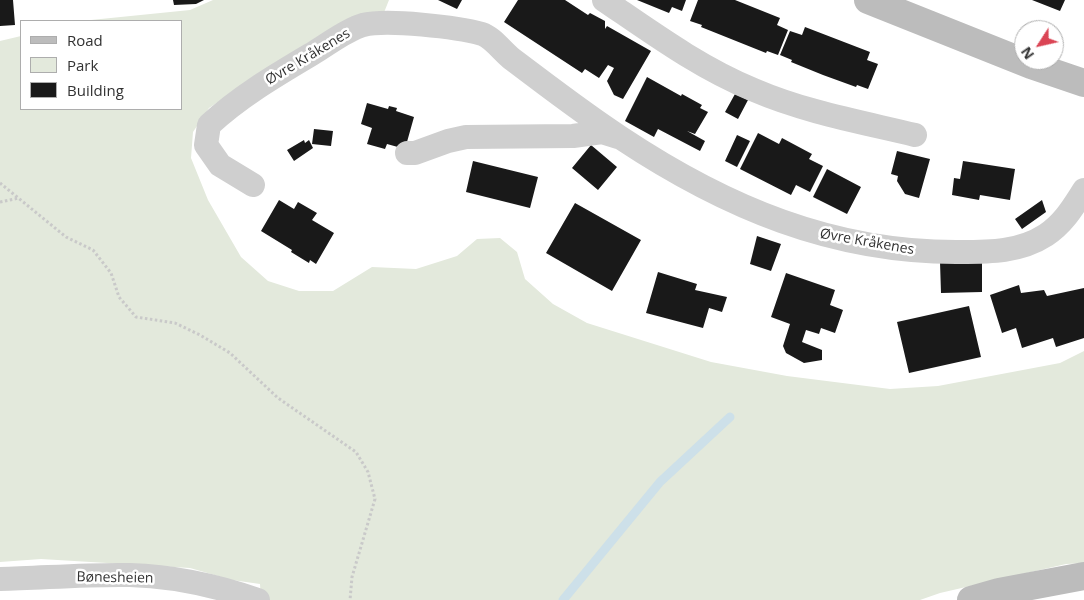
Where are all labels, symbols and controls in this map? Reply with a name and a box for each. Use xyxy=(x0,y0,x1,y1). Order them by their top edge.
legend xyxy=(20,20,182,110)
north arrow xyxy=(1014,20,1064,70)
street label: Øvre Kråkenes xyxy=(263,25,353,89)
text: Road xyxy=(67,30,103,50)
text: N xyxy=(1016,43,1038,63)
text: Park xyxy=(67,55,98,75)
text: Building xyxy=(67,80,124,100)
street label: Øvre Kråkenes xyxy=(819,225,915,259)
street label: Bønesheien xyxy=(76,569,154,587)

